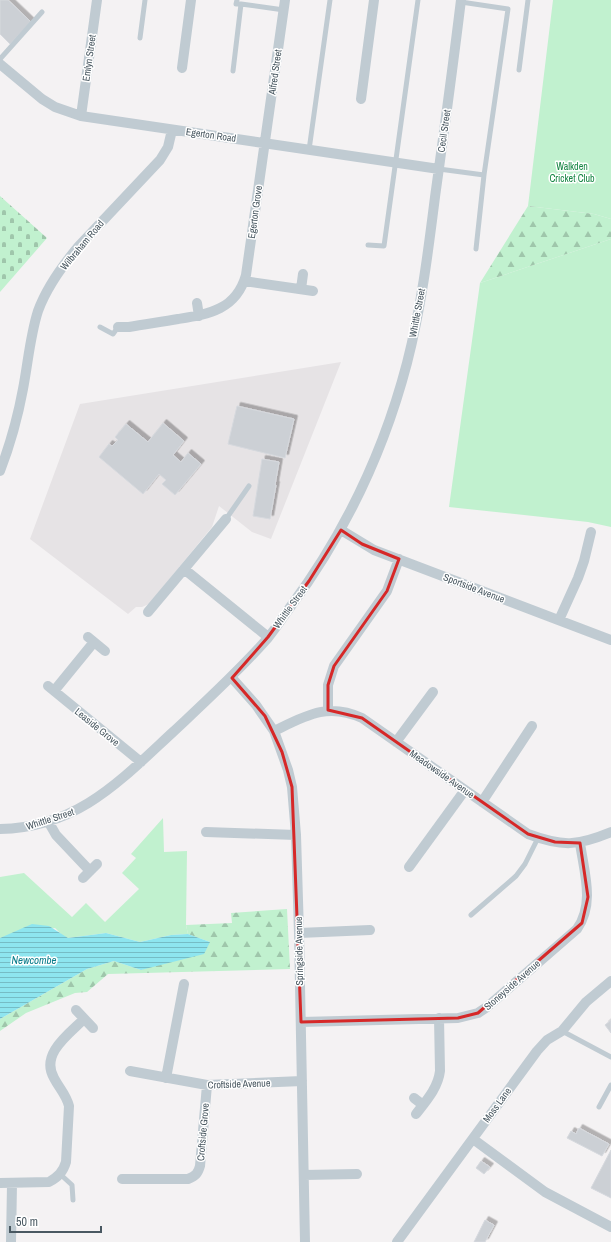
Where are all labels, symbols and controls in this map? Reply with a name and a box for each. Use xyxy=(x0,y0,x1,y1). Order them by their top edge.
street label: Emlyn Street xyxy=(79,33,99,82)
street label: Alfred Street xyxy=(265,48,285,96)
street label: Cecil Street xyxy=(435,108,454,153)
street label: Egerton Road xyxy=(185,125,237,145)
park label: Walkden Cricket Club xyxy=(549,160,595,185)
street label: Egerton Grove xyxy=(245,184,265,239)
street label: Wilbraham Road xyxy=(57,217,107,273)
street label: Whittle Street xyxy=(406,287,428,339)
street label: Sportside Avenue xyxy=(442,570,507,606)
street label: Whittle Street xyxy=(270,583,310,631)
street label: Leaside Grove xyxy=(72,705,122,749)
street label: Meadowside Avenue xyxy=(407,747,477,801)
street label: Whittle Street xyxy=(24,805,76,833)
street label: Springside Avenue xyxy=(292,916,306,986)
water label: Newcombe xyxy=(11,953,57,967)
street label: Stoneyside Avenue xyxy=(481,957,543,1013)
street label: Croftside Avenue xyxy=(207,1076,271,1092)
street label: Moss Lane xyxy=(480,1085,514,1125)
street label: Croftside Grove xyxy=(194,1102,212,1161)
scale bar xyxy=(10,1208,101,1234)
text: 50 m xyxy=(16,1214,38,1230)

